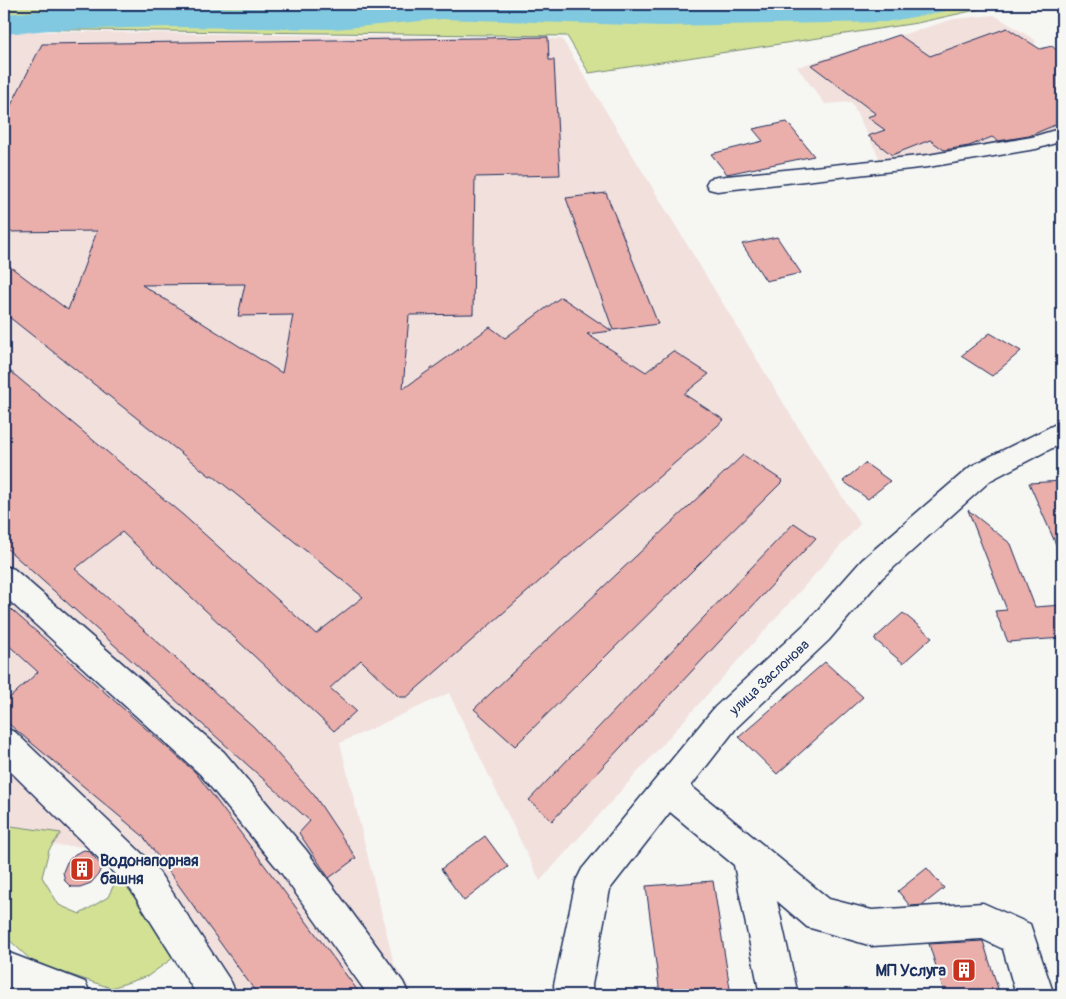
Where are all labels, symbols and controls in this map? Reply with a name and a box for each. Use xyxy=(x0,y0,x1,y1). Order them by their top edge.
street label: улица Заслонова xyxy=(725,636,813,719)
place label: Водонапорная башня xyxy=(100,851,199,889)
building icon: Водонапорная башня xyxy=(69,856,95,882)
building icon: МП Услуга xyxy=(951,957,977,983)
place label: МП Услуга xyxy=(876,961,947,981)

